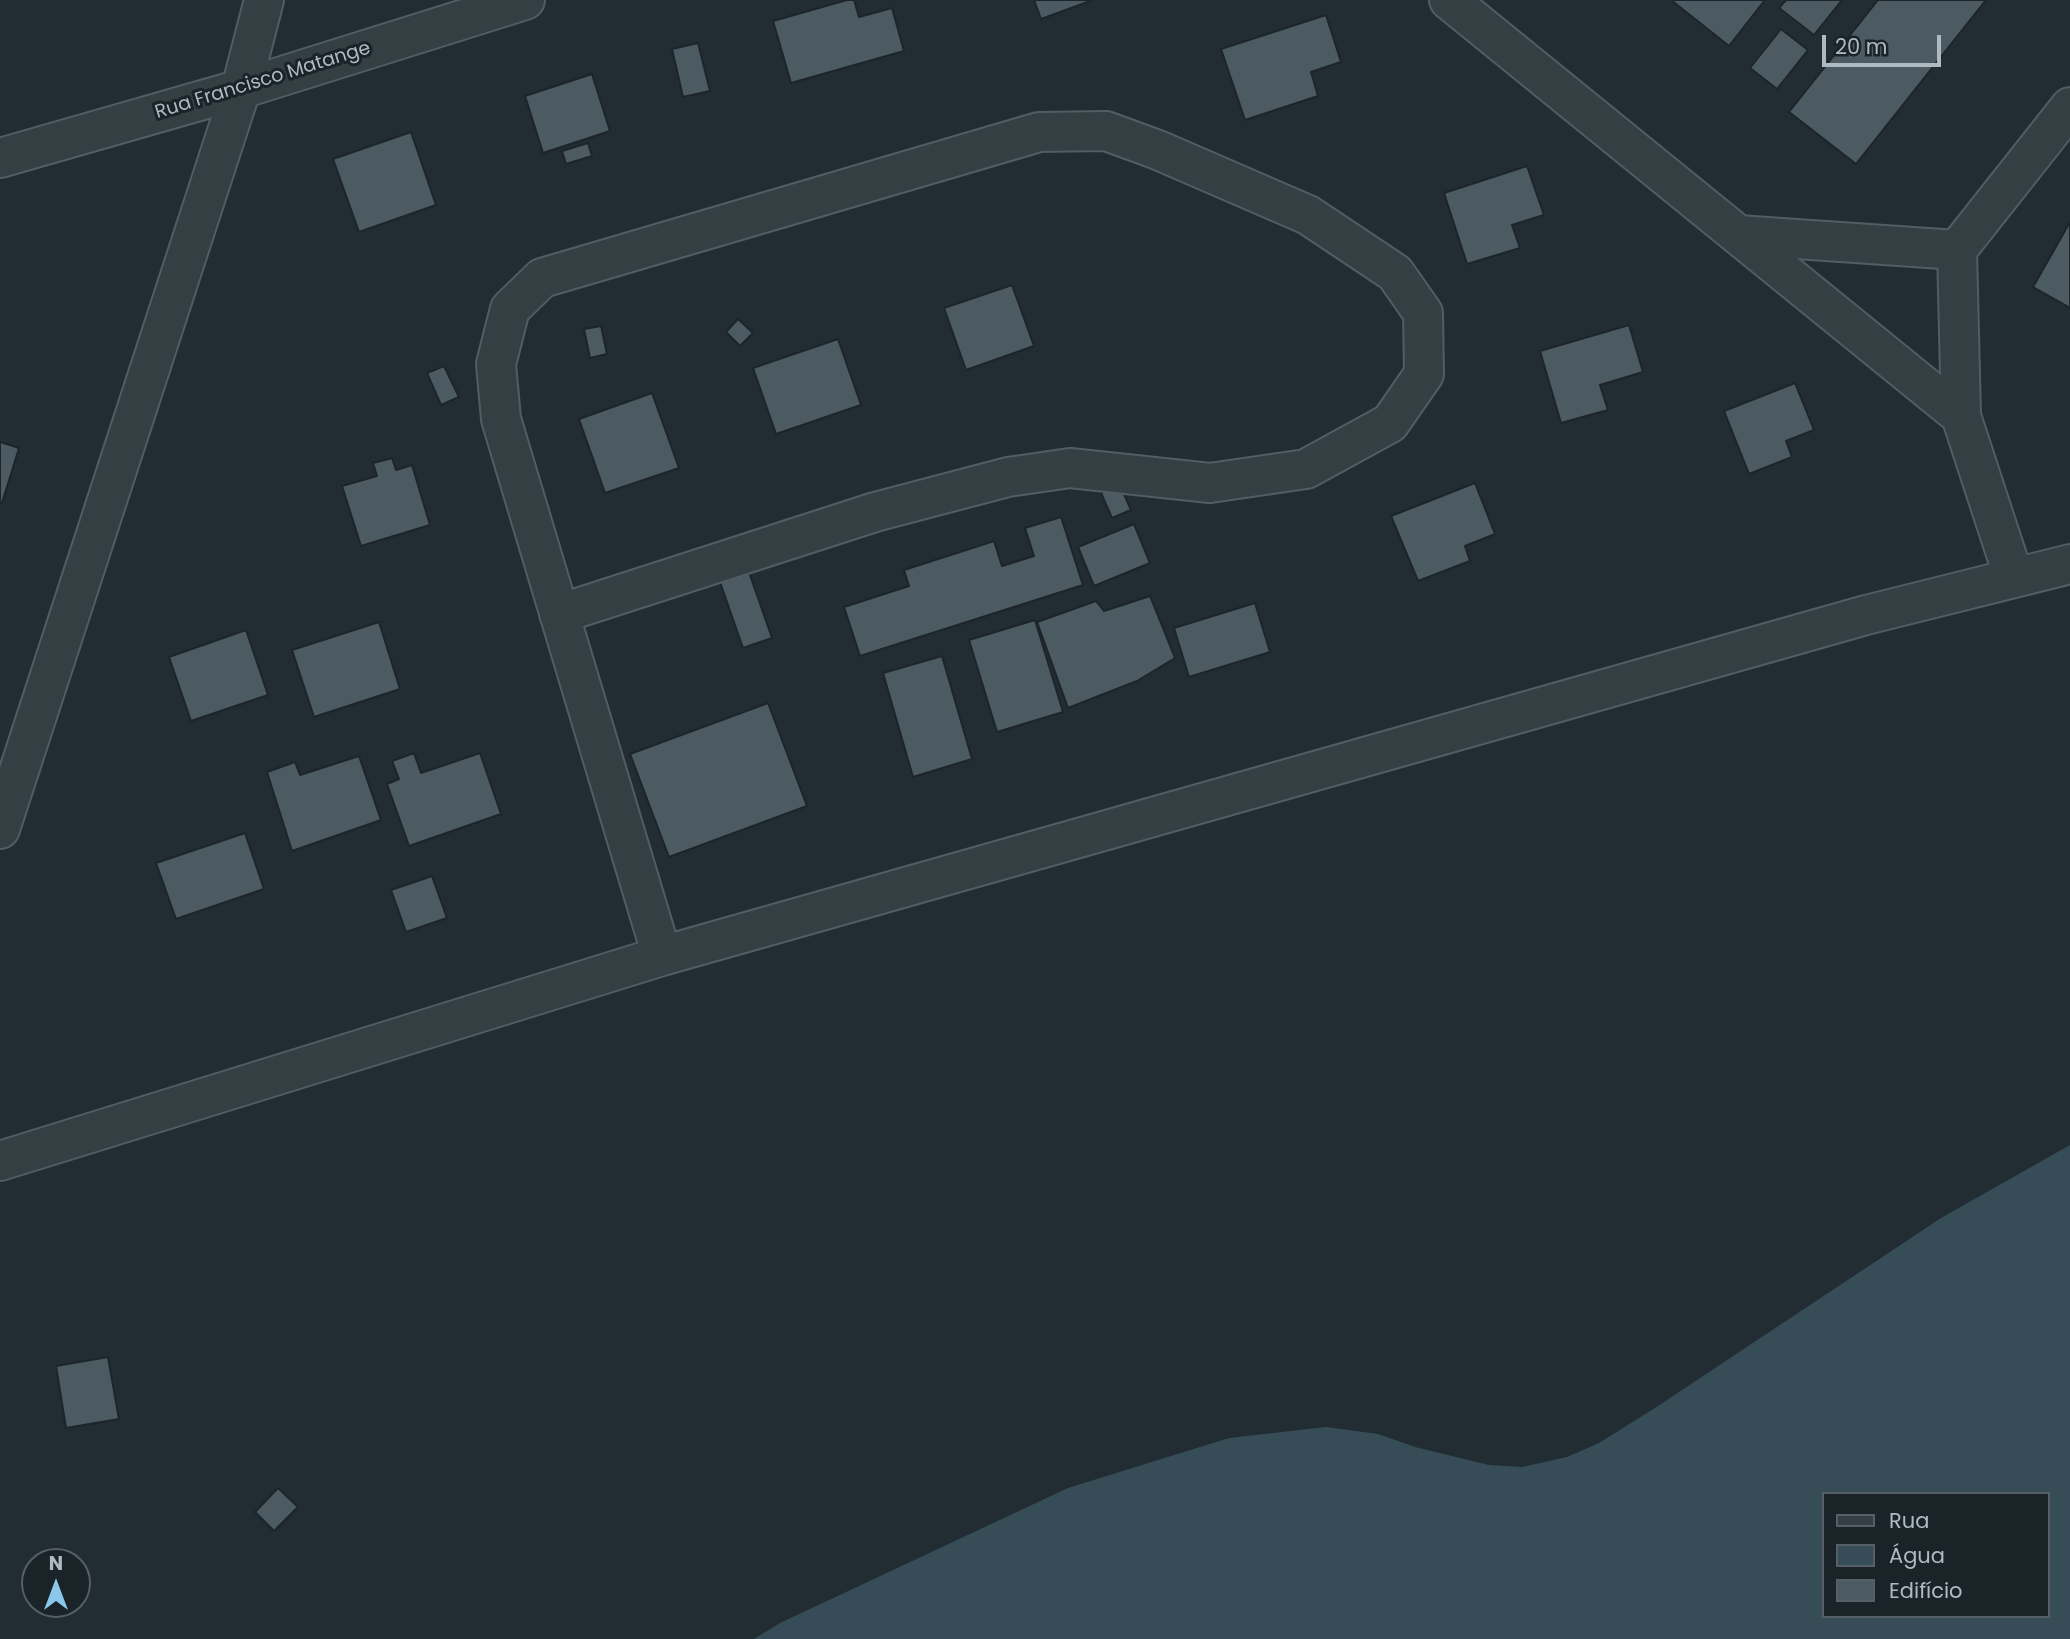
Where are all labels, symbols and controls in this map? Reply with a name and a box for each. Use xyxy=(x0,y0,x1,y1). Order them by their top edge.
scale bar xyxy=(1825,21,1944,65)
text: 20 m xyxy=(1835,32,1888,61)
street label: Rua Francisco Matange xyxy=(153,37,373,125)
legend xyxy=(1822,1492,2049,1618)
text: Rua xyxy=(1889,1506,1929,1535)
text: Água xyxy=(1889,1541,1945,1570)
north arrow xyxy=(21,1548,91,1618)
text: N xyxy=(49,1550,63,1577)
text: Edifício xyxy=(1889,1576,1963,1605)

